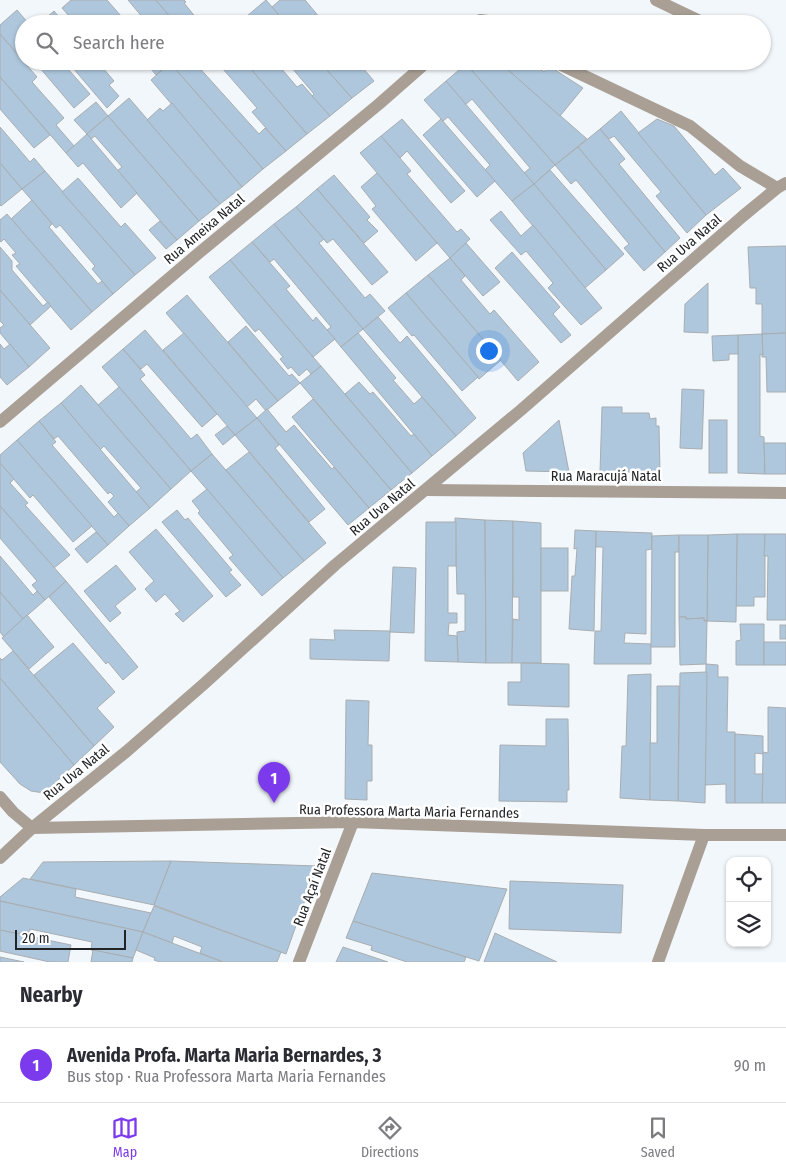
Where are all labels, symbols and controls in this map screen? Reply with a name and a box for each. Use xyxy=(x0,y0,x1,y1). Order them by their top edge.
search box xyxy=(15,15,771,70)
icon: search xyxy=(33,29,61,57)
text: Search here xyxy=(73,31,165,54)
street label: Rua Ameixa Natal xyxy=(161,191,248,268)
street label: Rua Uva Natal xyxy=(654,211,725,276)
your location xyxy=(476,338,502,364)
street label: Rua Maracujá Natal xyxy=(551,468,661,485)
street label: Rua Uva Natal xyxy=(346,475,419,540)
street label: Rua Uva Natal xyxy=(40,740,113,804)
pin: 1 xyxy=(258,762,290,803)
street label: Rua Professora Marta Maria Fernandes xyxy=(299,801,519,822)
street label: Rua Açaí Natal xyxy=(290,845,335,929)
map controls xyxy=(726,857,771,947)
button: locate xyxy=(726,857,771,902)
button: layers xyxy=(726,902,771,947)
scale bar xyxy=(15,927,126,950)
text: 20 m xyxy=(22,930,50,947)
text: Nearby xyxy=(20,982,82,1008)
text: Avenida Profa. Marta Maria Bernardes, 3 xyxy=(67,1044,381,1067)
text: 1 xyxy=(33,1056,39,1075)
text: 90 m xyxy=(734,1056,766,1075)
text: Bus stop · Rua Professora Marta Maria Fernandes xyxy=(67,1067,386,1086)
tab: Map xyxy=(111,1114,139,1161)
tab: Directions xyxy=(361,1114,419,1161)
tab: Saved xyxy=(641,1114,675,1161)

